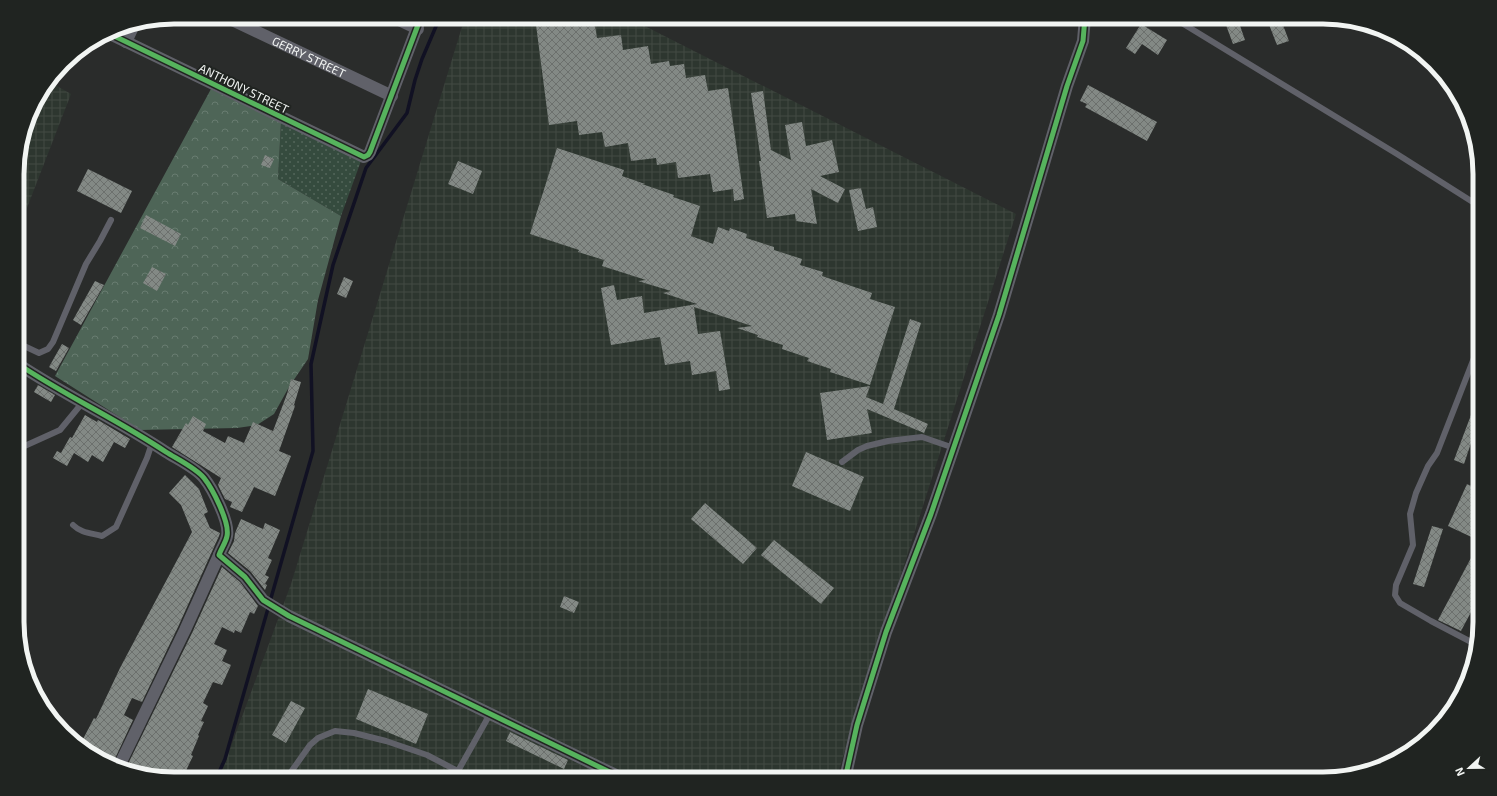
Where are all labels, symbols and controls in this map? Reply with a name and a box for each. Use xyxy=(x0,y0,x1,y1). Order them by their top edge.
street label: GERRY STREET xyxy=(270,33,348,80)
street label: ANTHONY STREET xyxy=(197,60,291,116)
north arrow xyxy=(1449,748,1489,788)
text: N xyxy=(1452,766,1467,778)

